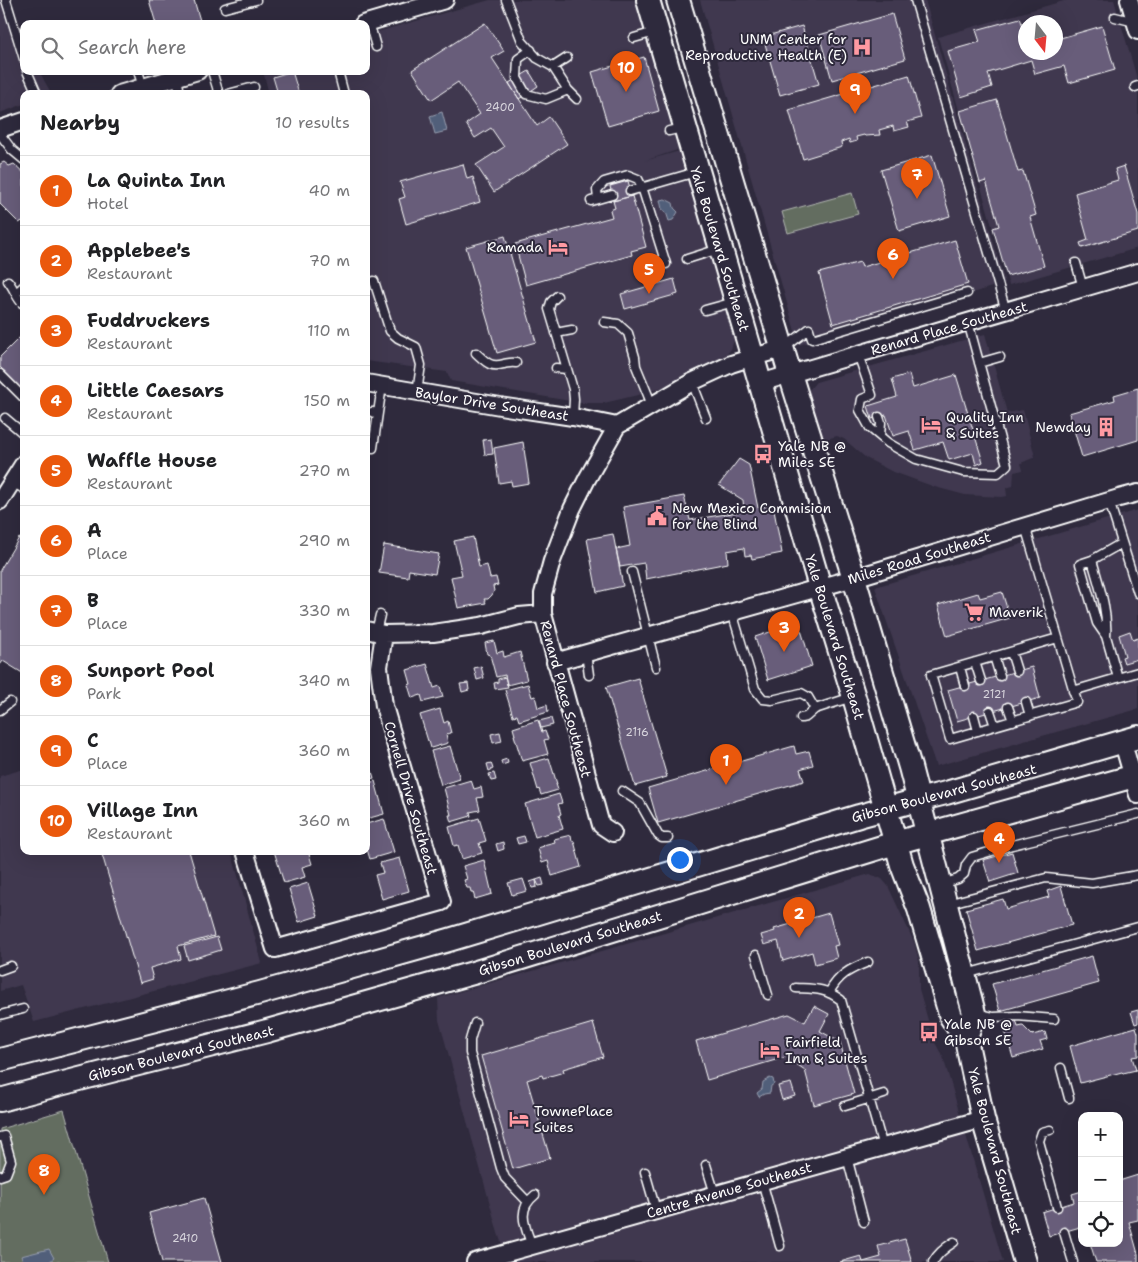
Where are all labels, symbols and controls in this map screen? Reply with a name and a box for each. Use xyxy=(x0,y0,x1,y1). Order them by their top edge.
north arrow xyxy=(1018,15,1063,60)
search box xyxy=(20,20,370,75)
place label: UNM Center for Reproductive Health (E) xyxy=(685,30,847,64)
icon: search xyxy=(38,34,66,62)
text: Search here xyxy=(78,35,187,60)
hospital icon: UNM Center for Reproductive Health (E) xyxy=(851,36,873,58)
pin: 10 xyxy=(610,51,642,92)
pin: 9 xyxy=(839,73,871,114)
house number: 2400 xyxy=(485,100,515,115)
text: Nearby xyxy=(40,109,120,137)
text: 10 results xyxy=(275,112,350,133)
pin: 7 xyxy=(901,158,933,199)
street label: Yale Boulevard Southeast xyxy=(686,164,754,334)
text: La Quinta Inn xyxy=(87,168,225,193)
text: 1 xyxy=(52,180,60,201)
text: 40 m xyxy=(308,180,350,201)
text: Hotel xyxy=(87,193,128,214)
hotel icon: Ramada xyxy=(547,236,569,258)
text: Applebee's xyxy=(87,238,191,263)
place label: Ramada xyxy=(487,238,543,256)
pin: 6 xyxy=(877,238,909,279)
text: 2 xyxy=(50,250,62,271)
text: 70 m xyxy=(309,250,350,271)
pin: 5 xyxy=(633,253,665,294)
text: Restaurant xyxy=(87,263,173,284)
street label: Renard Place Southeast xyxy=(869,297,1029,359)
text: Fuddruckers xyxy=(87,308,210,333)
text: 3 xyxy=(50,320,62,341)
text: 110 m xyxy=(307,320,350,341)
text: Restaurant xyxy=(87,333,173,354)
text: Little Caesars xyxy=(87,378,224,403)
street label: Baylor Drive Southeast xyxy=(414,383,570,425)
text: 4 xyxy=(50,390,62,411)
text: 150 m xyxy=(303,390,350,411)
text: Restaurant xyxy=(87,403,173,424)
place label: Quality Inn & Suites xyxy=(946,408,1024,442)
hotel icon: Quality Inn & Suites xyxy=(920,414,942,436)
building icon: Newday xyxy=(1095,416,1117,438)
place label: Newday xyxy=(1035,418,1091,436)
place label: Yale NB @ Miles SE xyxy=(778,437,846,471)
bus stop icon: Yale NB @ Miles SE xyxy=(752,443,774,465)
text: Waffle House xyxy=(87,448,217,473)
text: 5 xyxy=(51,460,61,481)
text: 270 m xyxy=(299,460,350,481)
text: Restaurant xyxy=(87,473,173,494)
place label: New Mexico Commision for the Blind xyxy=(672,499,832,533)
public building icon: New Mexico Commision for the Blind xyxy=(646,505,668,527)
text: A xyxy=(87,518,102,543)
street label: Miles Road Southeast xyxy=(845,528,993,588)
text: 6 xyxy=(50,530,62,551)
text: 290 m xyxy=(298,530,350,551)
text: Place xyxy=(87,543,128,564)
street label: Yale Boulevard Southeast xyxy=(801,552,869,722)
text: B xyxy=(87,588,99,613)
text: 7 xyxy=(50,600,62,621)
text: 330 m xyxy=(298,600,350,621)
supermarket icon: Maverik xyxy=(963,601,985,623)
place label: Maverik xyxy=(989,603,1043,621)
pin: 3 xyxy=(768,611,800,652)
text: Place xyxy=(87,613,128,634)
street label: Renard Place Southeast xyxy=(536,618,596,780)
text: Sunport Pool xyxy=(87,658,214,683)
text: 8 xyxy=(50,670,62,691)
text: 340 m xyxy=(298,670,350,691)
text: Park xyxy=(87,683,121,704)
house number: 2121 xyxy=(983,687,1005,702)
street label: Cornell Drive Southeast xyxy=(380,719,442,877)
house number: 2116 xyxy=(625,725,649,740)
text: C xyxy=(87,728,99,753)
text: 9 xyxy=(50,740,62,761)
text: 360 m xyxy=(298,740,350,761)
pin: 1 xyxy=(710,744,742,785)
text: Place xyxy=(87,753,128,774)
street label: Gibson Boulevard Southeast xyxy=(849,760,1039,826)
text: Village Inn xyxy=(87,798,198,823)
text: 10 xyxy=(47,810,65,831)
text: 360 m xyxy=(298,810,350,831)
pin: 4 xyxy=(983,822,1015,863)
text: Restaurant xyxy=(87,823,173,844)
your location xyxy=(667,847,693,873)
pin: 2 xyxy=(783,897,815,938)
street label: Gibson Boulevard Southeast xyxy=(476,906,664,980)
place label: Yale NB @ Gibson SE xyxy=(944,1015,1012,1049)
street label: Gibson Boulevard Southeast xyxy=(86,1021,276,1085)
bus stop icon: Yale NB @ Gibson SE xyxy=(918,1021,940,1043)
place label: Fairfield Inn & Suites xyxy=(785,1033,867,1067)
hotel icon: Fairfield Inn & Suites xyxy=(759,1039,781,1061)
street label: Yale Boulevard Southeast xyxy=(964,1066,1026,1236)
place label: TownePlace Suites xyxy=(534,1102,613,1136)
hotel icon: TownePlace Suites xyxy=(508,1108,530,1130)
map controls xyxy=(1078,1112,1123,1247)
button: + xyxy=(1078,1112,1123,1157)
pin: 8 xyxy=(28,1154,60,1195)
button: − xyxy=(1078,1157,1123,1202)
street label: Centre Avenue Southeast xyxy=(644,1158,814,1222)
button: locate xyxy=(1078,1202,1123,1247)
house number: 2410 xyxy=(172,1231,198,1246)

